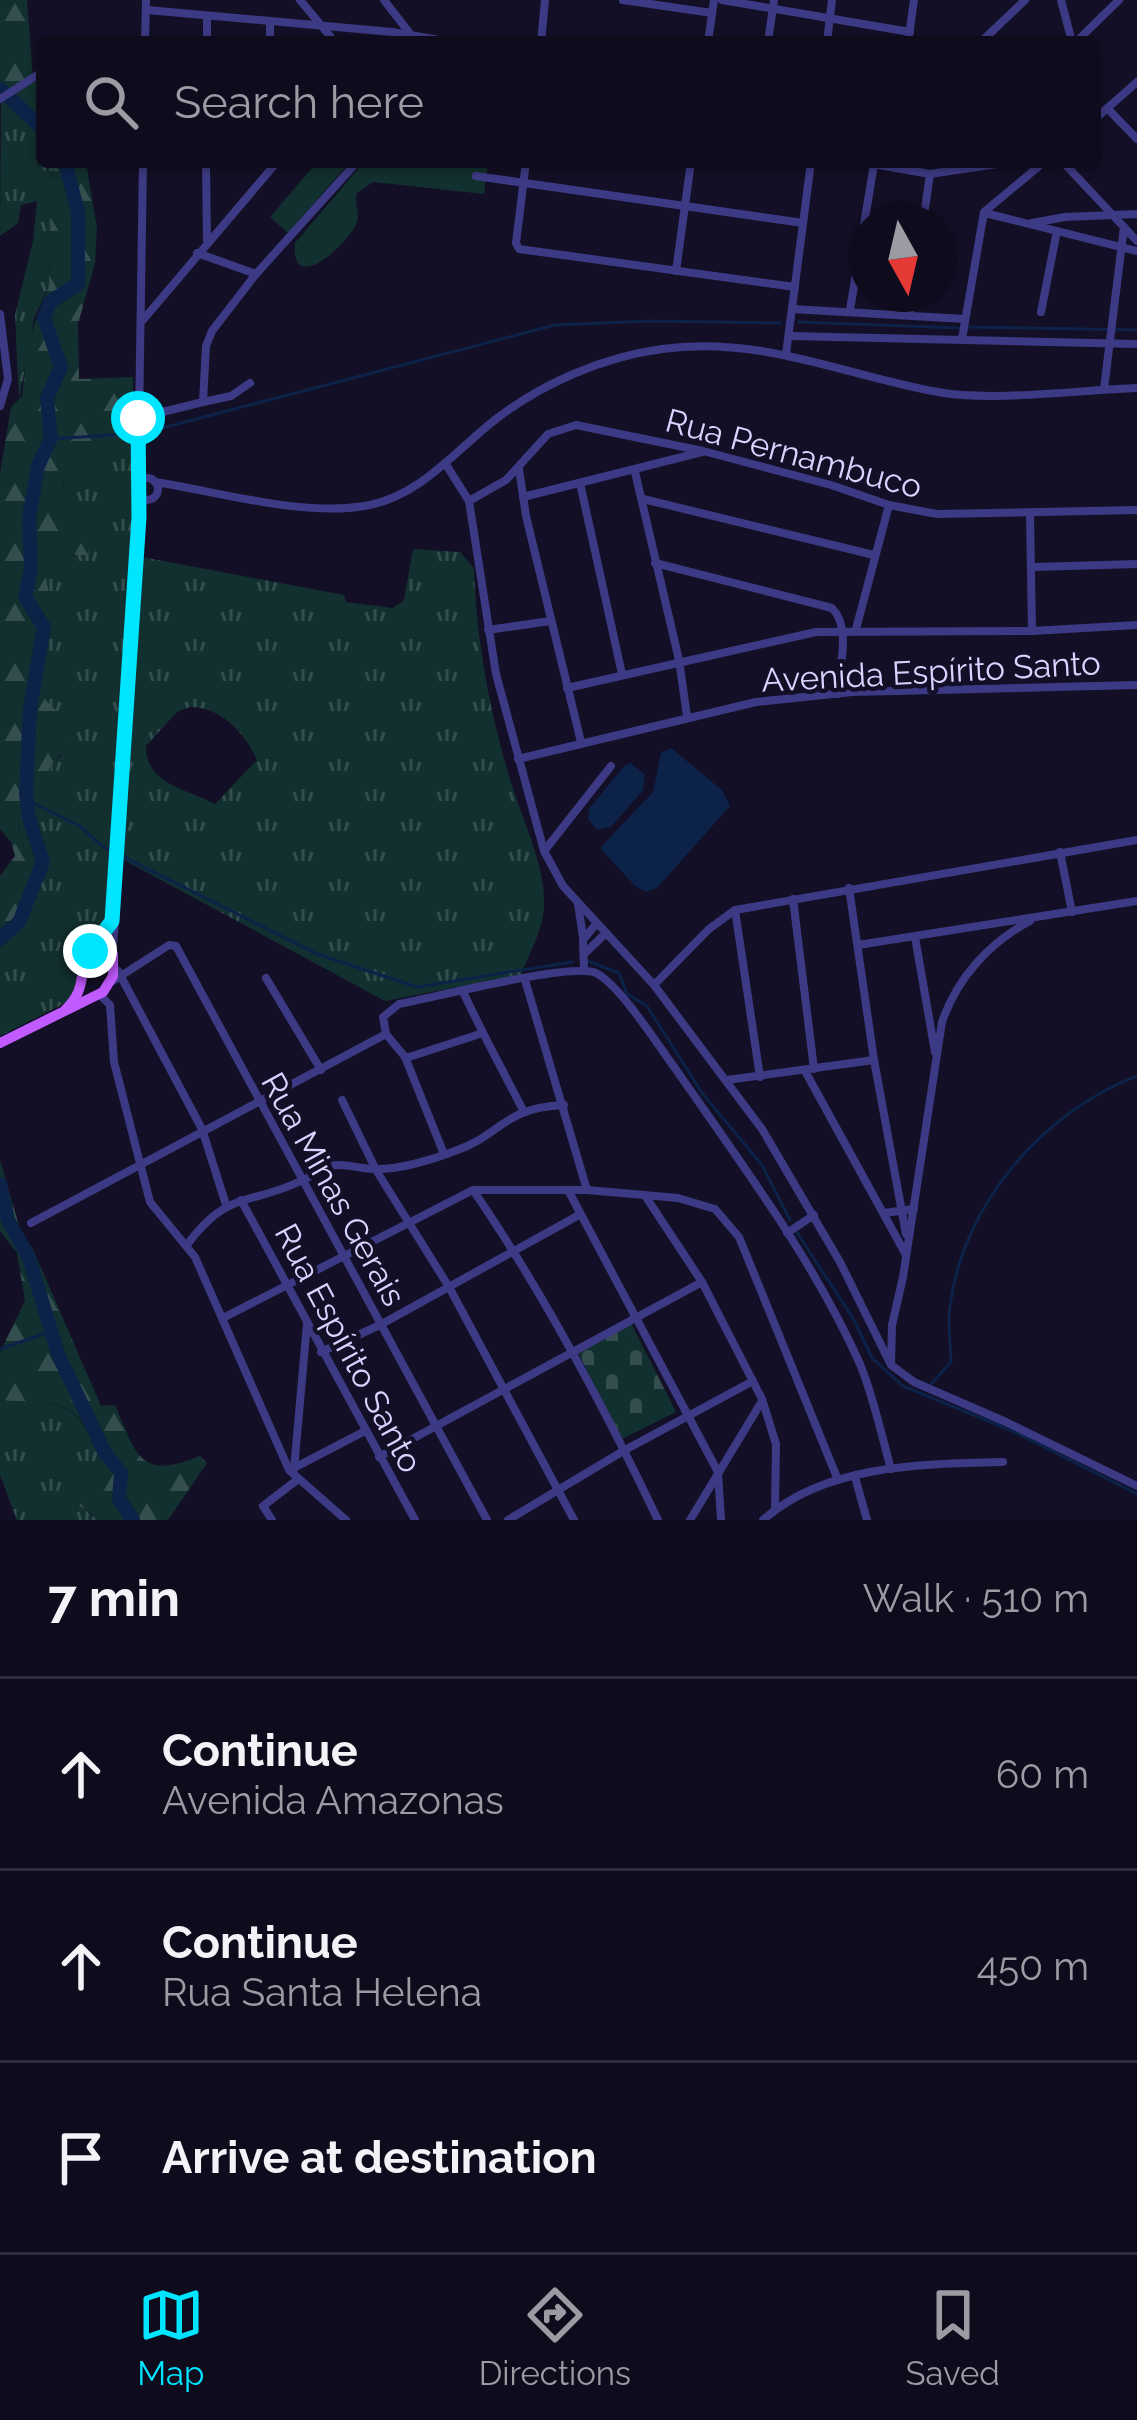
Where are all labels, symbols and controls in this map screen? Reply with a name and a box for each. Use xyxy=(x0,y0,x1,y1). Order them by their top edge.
search box xyxy=(36,36,1101,168)
icon: search xyxy=(78,69,144,135)
text: Search here xyxy=(174,76,424,129)
north arrow xyxy=(849,204,957,312)
route start xyxy=(111,391,165,445)
street label: Rua Pernambuco xyxy=(662,401,926,506)
street label: Avenida Espírito Santo xyxy=(760,643,1102,700)
route end xyxy=(63,924,117,978)
street label: Rua Minas Gerais xyxy=(253,1066,414,1313)
street label: Rua Espírito Santo xyxy=(267,1217,431,1479)
text: 7 min xyxy=(48,1568,180,1628)
text: Walk · 510 m xyxy=(863,1575,1089,1621)
text: Continue xyxy=(162,1724,358,1777)
icon: ahead xyxy=(48,1741,114,1807)
text: 60 m xyxy=(996,1751,1089,1797)
text: Avenida Amazonas xyxy=(162,1777,504,1823)
text: Continue xyxy=(162,1916,358,1969)
icon: ahead xyxy=(48,1933,114,1999)
text: 450 m xyxy=(977,1943,1089,1989)
text: Rua Santa Helena xyxy=(162,1969,482,2015)
icon: arrive xyxy=(48,2125,114,2191)
text: Arrive at destination xyxy=(162,2131,597,2184)
tab: Map xyxy=(137,2282,204,2393)
tab: Directions xyxy=(479,2282,631,2393)
tab: Saved xyxy=(905,2282,1000,2393)

